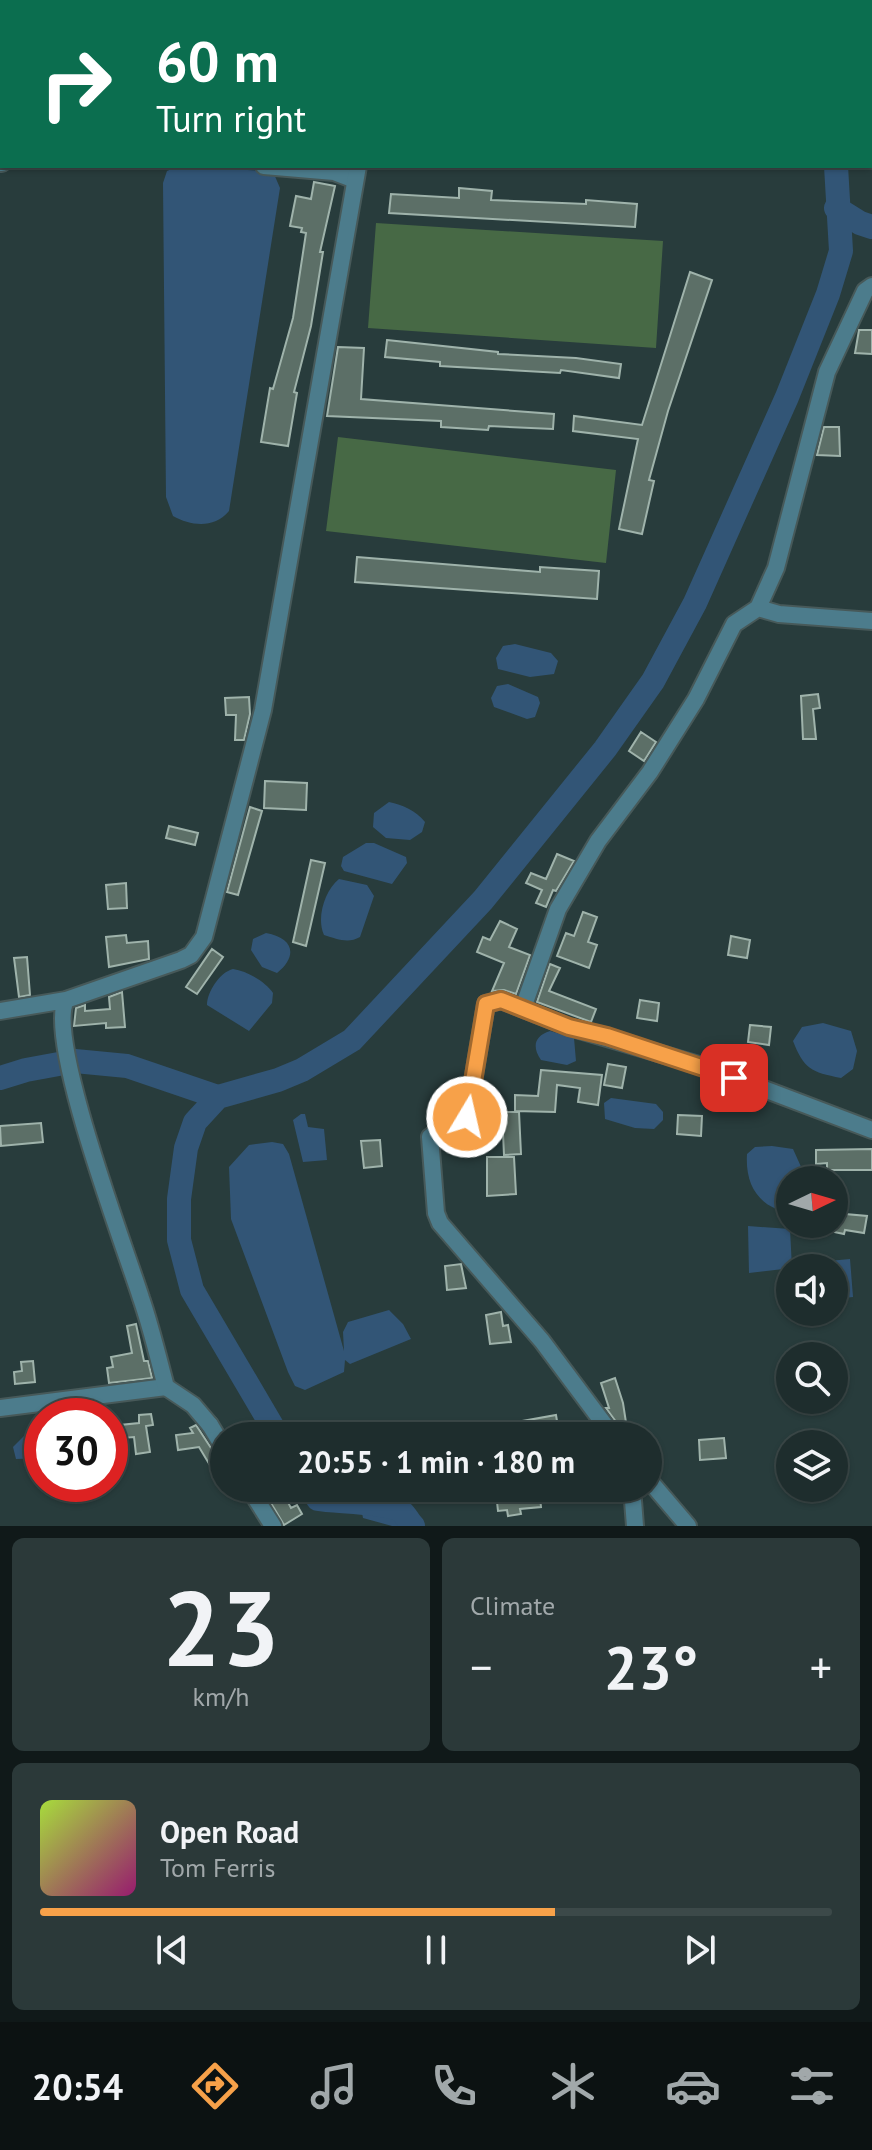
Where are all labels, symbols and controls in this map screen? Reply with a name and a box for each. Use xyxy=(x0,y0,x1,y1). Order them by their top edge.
text: 60 m xyxy=(156,25,279,97)
icon: right xyxy=(24,32,128,136)
text: Turn right xyxy=(156,95,306,142)
pin xyxy=(700,1044,768,1112)
icon: arrive xyxy=(712,1056,756,1100)
position arrow xyxy=(425,1075,509,1159)
north arrow xyxy=(776,1166,848,1238)
map controls xyxy=(776,1166,848,1502)
button: sound xyxy=(776,1254,848,1326)
button: search xyxy=(776,1342,848,1414)
speed limit sign: 30 xyxy=(24,1398,128,1502)
button: layers xyxy=(776,1430,848,1502)
text: 20:55 · 1 min · 180 m xyxy=(297,1442,575,1481)
text: 23 xyxy=(162,1560,280,1695)
text: Climate xyxy=(470,1589,555,1622)
text: 23° xyxy=(604,1628,698,1706)
text: − xyxy=(470,1638,492,1695)
text: + xyxy=(810,1638,832,1695)
text: km/h xyxy=(193,1680,250,1713)
text: Open Road xyxy=(160,1812,299,1851)
text: Tom Ferris xyxy=(160,1851,275,1884)
icon: previous xyxy=(150,1928,194,1972)
icon: pause xyxy=(414,1928,458,1972)
icon: next xyxy=(678,1928,722,1972)
icon: directions xyxy=(187,2058,243,2114)
icon: music xyxy=(306,2058,362,2114)
icon: phone xyxy=(426,2058,482,2114)
icon: climate xyxy=(545,2058,601,2114)
icon: car xyxy=(665,2058,721,2114)
icon: filters xyxy=(784,2058,840,2114)
text: 20:54 xyxy=(32,2063,123,2110)

